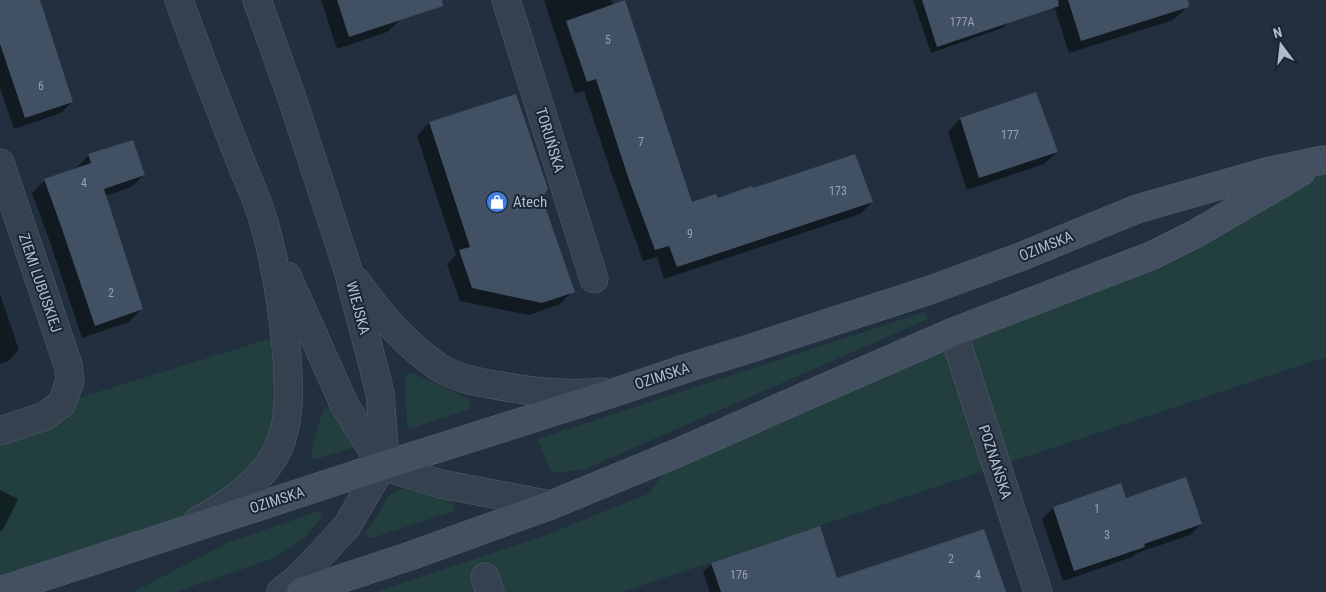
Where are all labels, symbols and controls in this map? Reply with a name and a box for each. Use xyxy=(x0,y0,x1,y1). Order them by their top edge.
house number: 177A xyxy=(950,15,974,29)
north arrow xyxy=(1256,20,1306,70)
text: N xyxy=(1271,24,1284,41)
house number: 5 xyxy=(605,33,611,47)
house number: 6 xyxy=(38,79,44,93)
street label: TORUŃSKA xyxy=(532,105,568,175)
house number: 177 xyxy=(1001,128,1019,142)
house number: 7 xyxy=(638,135,644,149)
house number: 4 xyxy=(81,176,87,190)
house number: 173 xyxy=(829,184,847,198)
shop icon: Atech xyxy=(485,190,509,214)
place label: Atech xyxy=(513,193,547,211)
house number: 9 xyxy=(687,227,693,241)
street label: OZIMSKA xyxy=(1016,227,1076,265)
street label: ZIEMI LUBUSKIEJ xyxy=(15,231,65,335)
street label: WIEJSKA xyxy=(342,279,374,337)
house number: 2 xyxy=(108,286,114,300)
street label: OZIMSKA xyxy=(632,359,692,393)
street label: POZNAŃSKA xyxy=(975,423,1016,502)
street label: OZIMSKA xyxy=(247,483,307,517)
house number: 1 xyxy=(1094,502,1100,516)
house number: 3 xyxy=(1104,528,1110,542)
house number: 2 xyxy=(948,552,954,566)
house number: 176 xyxy=(730,568,748,582)
house number: 4 xyxy=(975,568,981,582)

